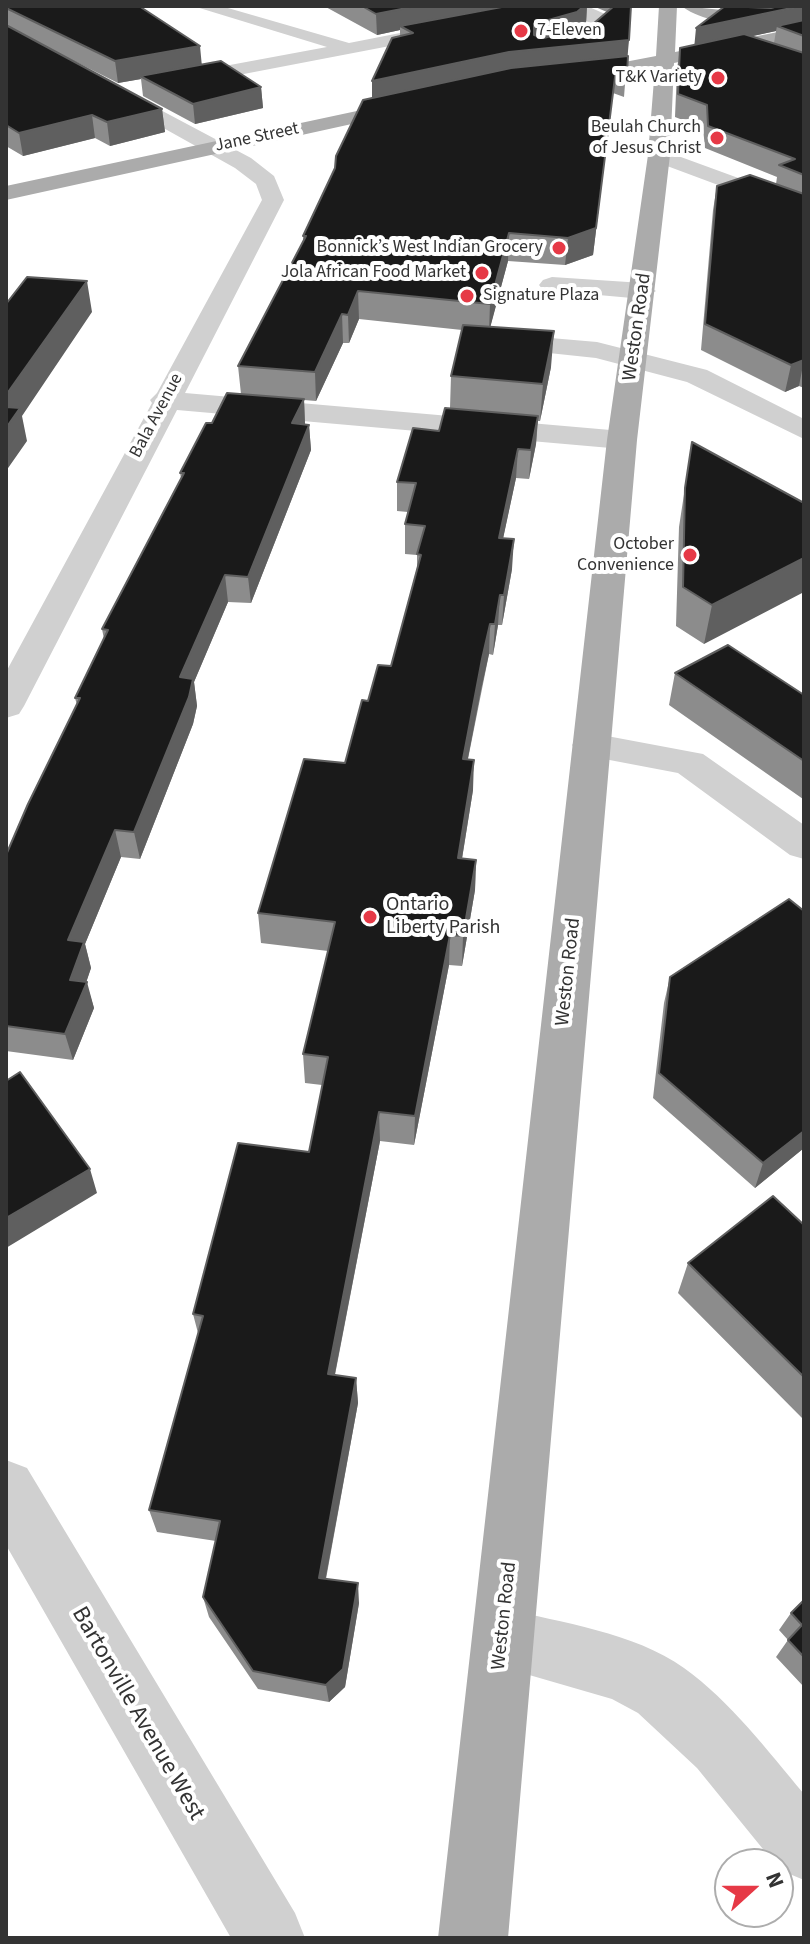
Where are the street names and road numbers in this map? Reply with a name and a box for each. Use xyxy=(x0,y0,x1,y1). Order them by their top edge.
street label: Jane Street xyxy=(213,119,301,157)
street label: Weston Road xyxy=(619,271,657,383)
street label: Bala Avenue xyxy=(126,370,188,462)
street label: Weston Road xyxy=(551,917,587,1027)
street label: Weston Road xyxy=(487,1561,523,1671)
street label: Bartonville Avenue West xyxy=(64,1602,210,1826)

